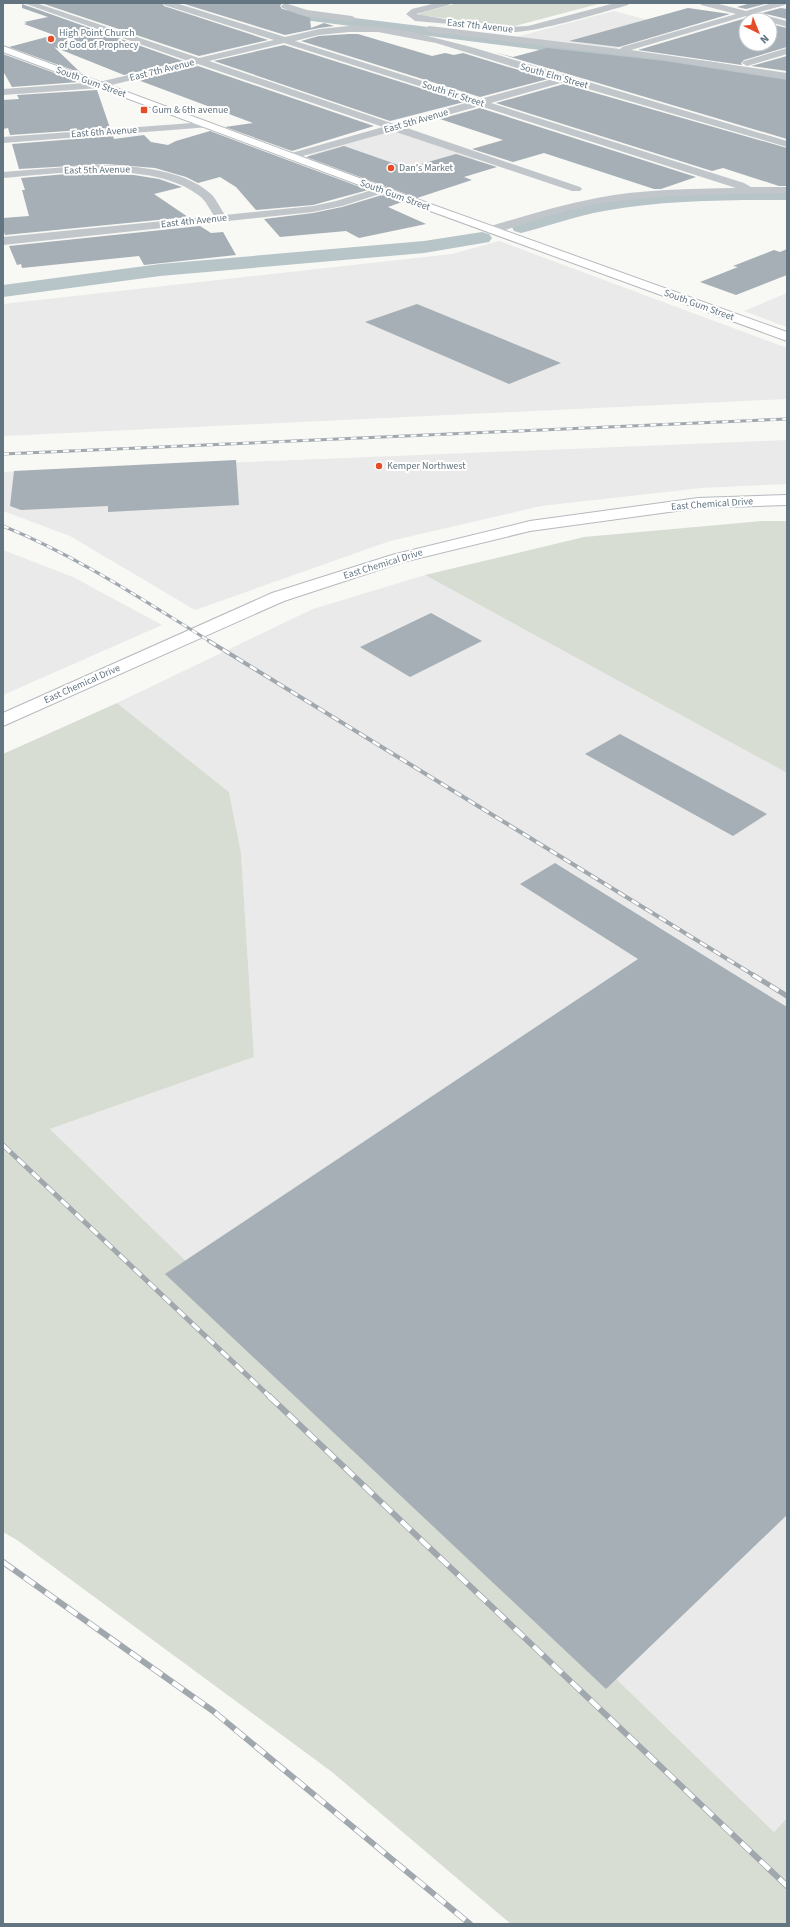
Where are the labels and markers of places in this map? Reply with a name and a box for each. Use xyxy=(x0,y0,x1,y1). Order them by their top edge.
place label: High Point Church of God of Prophecy xyxy=(59,26,139,52)
marker: High Point Church of God of Prophecy xyxy=(46,34,56,44)
place label: Gum & 6th avenue xyxy=(152,103,228,117)
marker: Gum & 6th avenue xyxy=(139,105,149,115)
place label: Dan's Market xyxy=(399,161,454,175)
marker: Dan's Market xyxy=(386,163,396,173)
place label: Kemper Northwest xyxy=(387,459,466,473)
marker: Kemper Northwest xyxy=(374,461,384,471)

